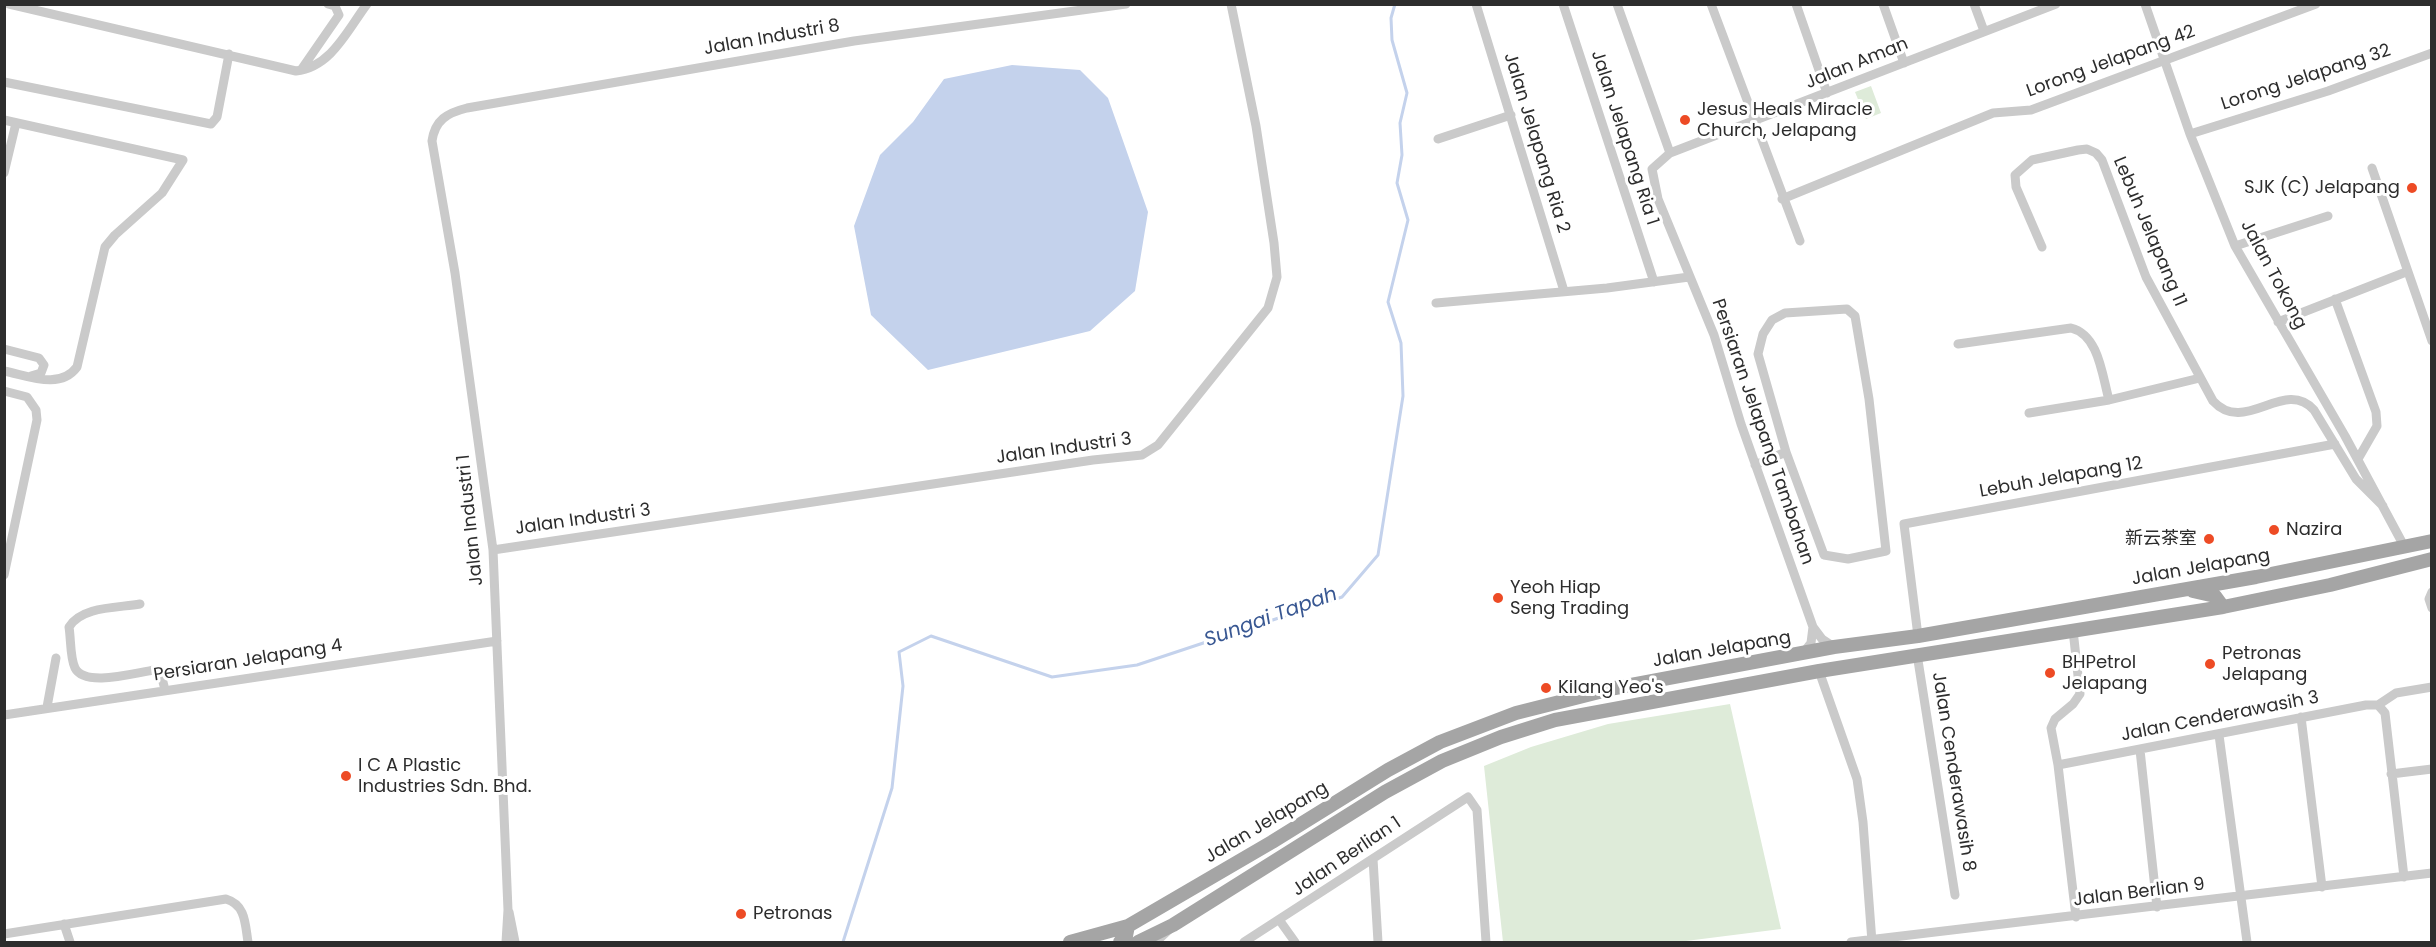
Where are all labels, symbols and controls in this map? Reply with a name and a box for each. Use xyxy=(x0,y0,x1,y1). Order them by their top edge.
street label: Jalan Industri 8 xyxy=(702,15,842,61)
street label: Lorong Jelapang 42 xyxy=(2024,21,2198,103)
street label: Jalan Aman xyxy=(1802,34,1912,94)
street label: Lorong Jelapang 32 xyxy=(2218,40,2394,116)
street label: Jalan Jelapang Ria 1 xyxy=(1585,48,1663,228)
street label: Jalan Jelapang Ria 2 xyxy=(1498,50,1574,236)
place label: Jesus Heals Miracle Church, Jelapang xyxy=(1697,99,1873,142)
marker: Jesus Heals Miracle Church, Jelapang xyxy=(1678,113,1692,127)
street label: Lebuh Jelapang 11 xyxy=(2108,154,2190,310)
place label: SJK (C) Jelapang xyxy=(2244,177,2400,199)
marker: SJK (C) Jelapang xyxy=(2405,181,2419,195)
street label: Jalan Tokong xyxy=(2235,217,2311,333)
street label: Persiaran Jelapang Tambahan xyxy=(1706,296,1818,568)
street label: Jalan Industri 3 xyxy=(995,429,1133,469)
street label: Jalan Industri 1 xyxy=(453,453,489,587)
street label: Lebuh Jelapang 12 xyxy=(1978,453,2144,503)
street label: Jalan Industri 3 xyxy=(514,500,652,540)
place label: Nazira xyxy=(2286,519,2342,541)
marker: Nazira xyxy=(2267,523,2281,537)
place label: 新云茶室 xyxy=(2125,528,2197,550)
marker: 新云茶室 xyxy=(2202,532,2216,546)
street label: Jalan Jelapang xyxy=(2130,545,2272,591)
place label: Yeoh Hiap Seng Trading xyxy=(1510,577,1629,620)
water label: Sungai Tapah xyxy=(1201,583,1341,653)
marker: Yeoh Hiap Seng Trading xyxy=(1491,591,1505,605)
street label: Jalan Jelapang xyxy=(1651,627,1793,673)
street label: Persiaran Jelapang 4 xyxy=(152,635,344,687)
place label: Petronas Jelapang xyxy=(2222,643,2307,686)
place label: BHPetrol Jelapang xyxy=(2062,652,2147,694)
marker: Petronas Jelapang xyxy=(2203,657,2217,671)
marker: BHPetrol Jelapang xyxy=(2043,666,2057,680)
street label: Jalan Cenderawasih 8 xyxy=(1927,671,1979,873)
place label: Kilang Yeo's xyxy=(1558,677,1664,699)
marker: Kilang Yeo's xyxy=(1539,681,1553,695)
street label: Jalan Cenderawasih 3 xyxy=(2119,687,2321,747)
place label: I C A Plastic Industries Sdn. Bhd. xyxy=(358,755,531,798)
marker: I C A Plastic Industries Sdn. Bhd. xyxy=(339,769,353,783)
street label: Jalan Jelapang xyxy=(1201,778,1333,868)
street label: Jalan Berlian 1 xyxy=(1288,813,1406,901)
street label: Jalan Berlian 9 xyxy=(2072,874,2206,912)
place label: Petronas xyxy=(753,903,832,925)
marker: Petronas xyxy=(734,907,748,921)

